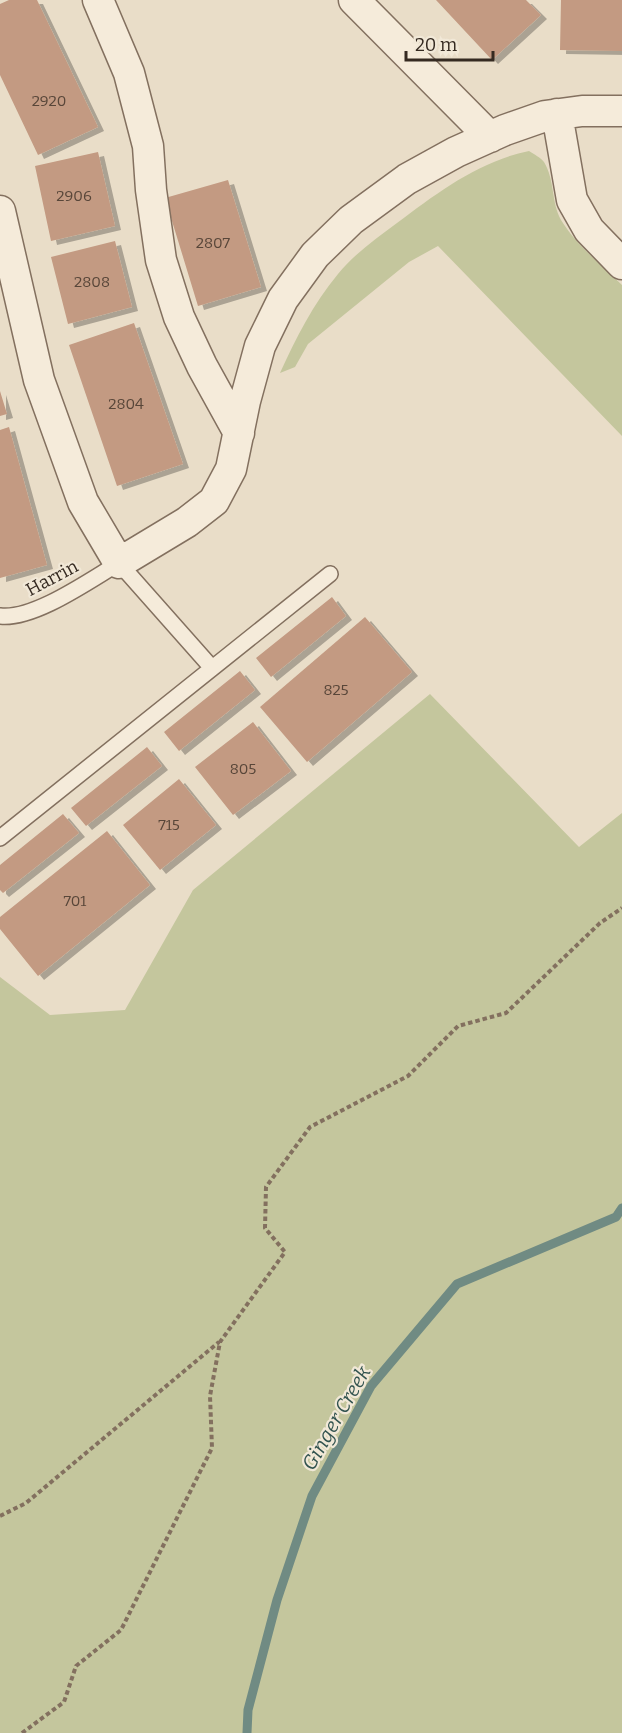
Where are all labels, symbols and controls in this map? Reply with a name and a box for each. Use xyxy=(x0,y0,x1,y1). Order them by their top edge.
scale bar xyxy=(406,24,493,62)
text: 20 m xyxy=(415,34,457,56)
house number: 2920 xyxy=(32,92,66,110)
house number: 2906 xyxy=(56,187,92,205)
house number: 2807 xyxy=(196,234,231,252)
house number: 2808 xyxy=(74,273,110,291)
house number: 2804 xyxy=(108,395,144,413)
street label: Harrin xyxy=(22,555,82,601)
house number: 825 xyxy=(323,681,349,699)
house number: 805 xyxy=(230,760,256,778)
house number: 715 xyxy=(158,816,180,834)
house number: 701 xyxy=(64,892,86,910)
water label: Ginger Creek xyxy=(297,1362,376,1474)

